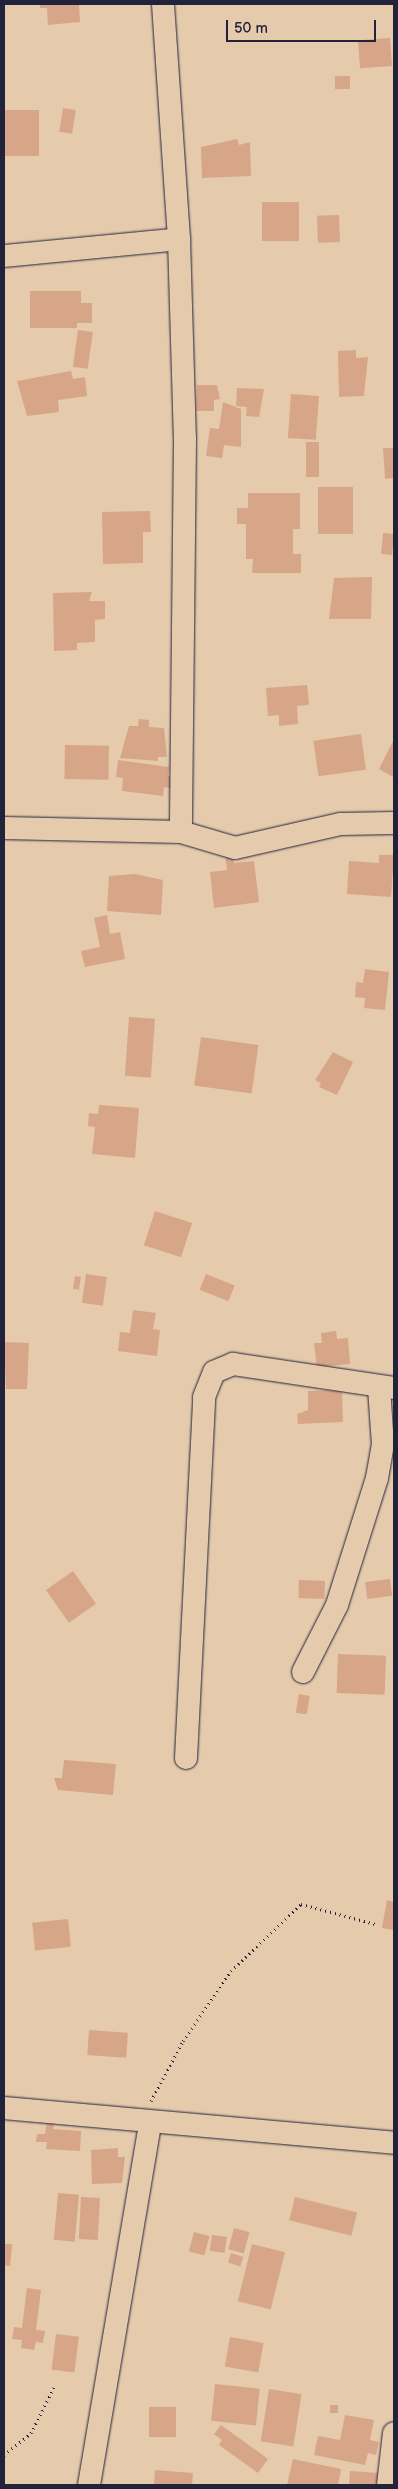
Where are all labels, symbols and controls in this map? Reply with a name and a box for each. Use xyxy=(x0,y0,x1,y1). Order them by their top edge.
scale bar xyxy=(228,10,378,42)
text: 50 m xyxy=(234,19,268,38)

